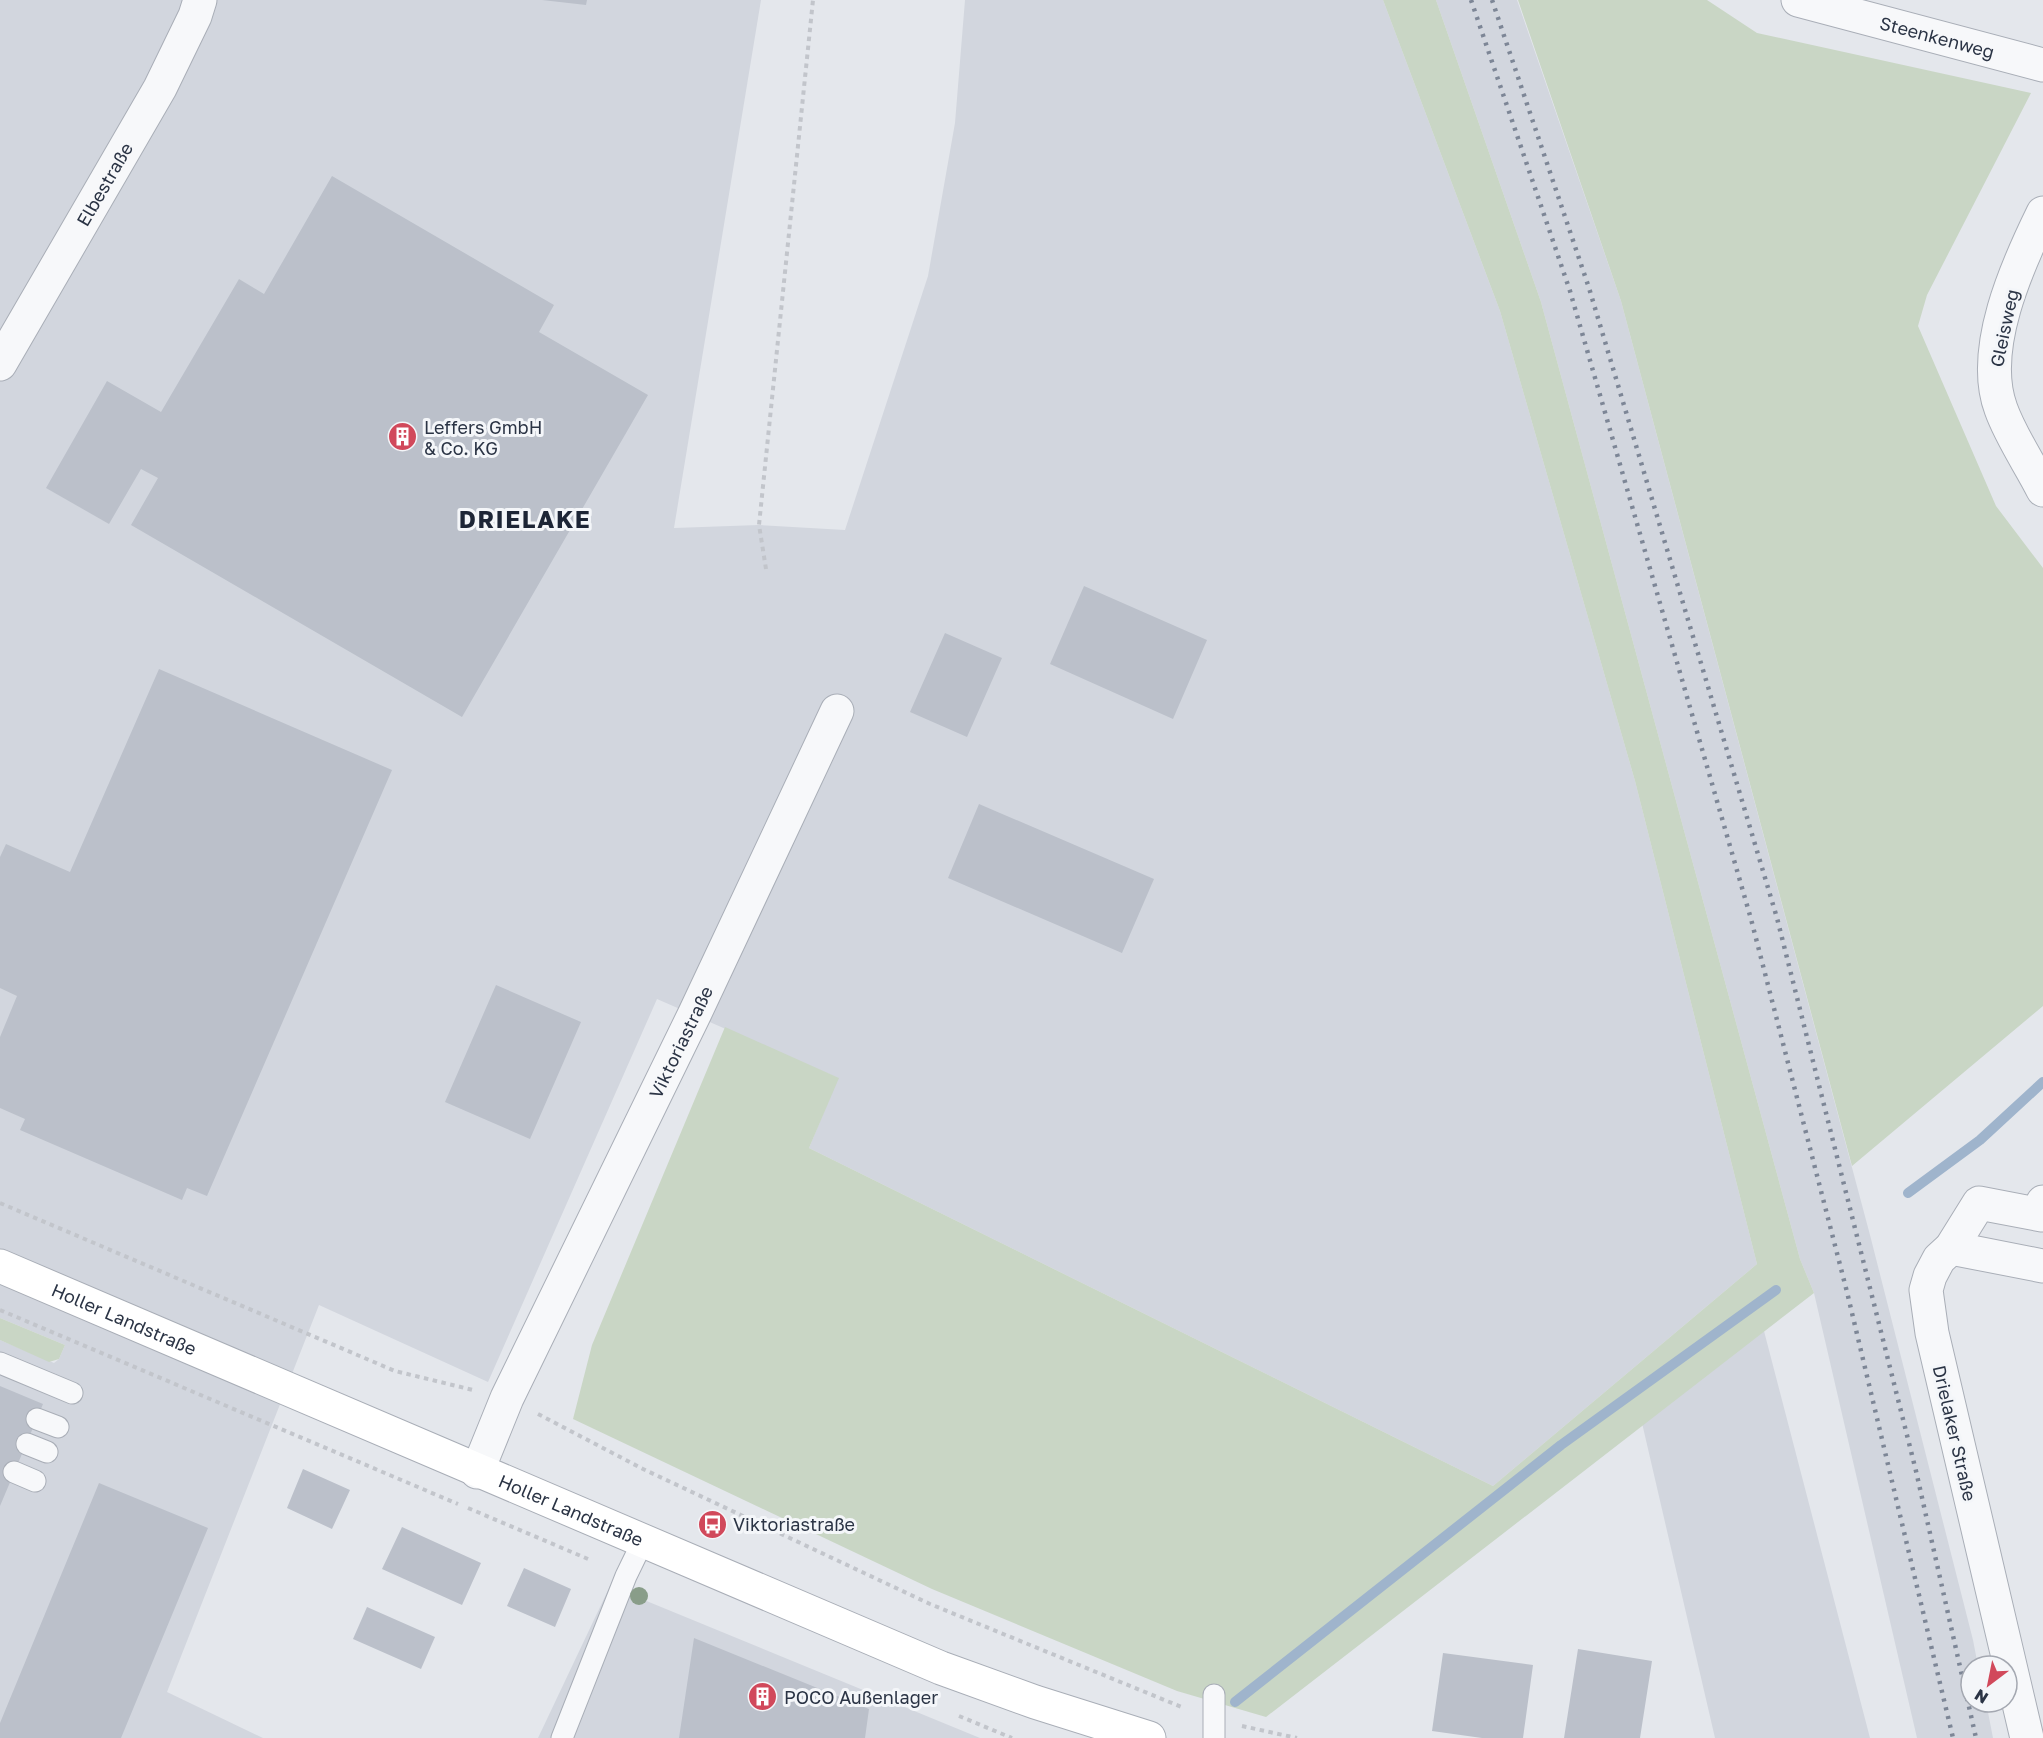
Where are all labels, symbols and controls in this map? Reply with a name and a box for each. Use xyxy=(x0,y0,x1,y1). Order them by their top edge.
street label: Steenkenweg xyxy=(1878,11,1997,63)
street label: Elbestraße xyxy=(71,138,137,230)
street label: Gleisweg xyxy=(1985,287,2023,369)
place label: Leffers GmbH & Co. KG xyxy=(424,416,542,459)
building icon: Leffers GmbH & Co. KG xyxy=(387,421,419,453)
district label: DRIELAKE xyxy=(459,504,591,533)
street label: Viktoriastraße xyxy=(644,982,717,1102)
street label: Holler Landstraße xyxy=(48,1278,200,1360)
street label: Drielaker Straße xyxy=(1929,1363,1981,1503)
street label: Holler Landstraße xyxy=(495,1469,647,1551)
bus stop icon: Viktoriastraße xyxy=(696,1508,728,1540)
place label: Viktoriastraße xyxy=(733,1513,855,1535)
north arrow xyxy=(1959,1654,2019,1714)
building icon: POCO Außenlager xyxy=(747,1681,779,1713)
text: N xyxy=(1971,1685,1992,1708)
place label: POCO Außenlager xyxy=(784,1686,938,1708)

